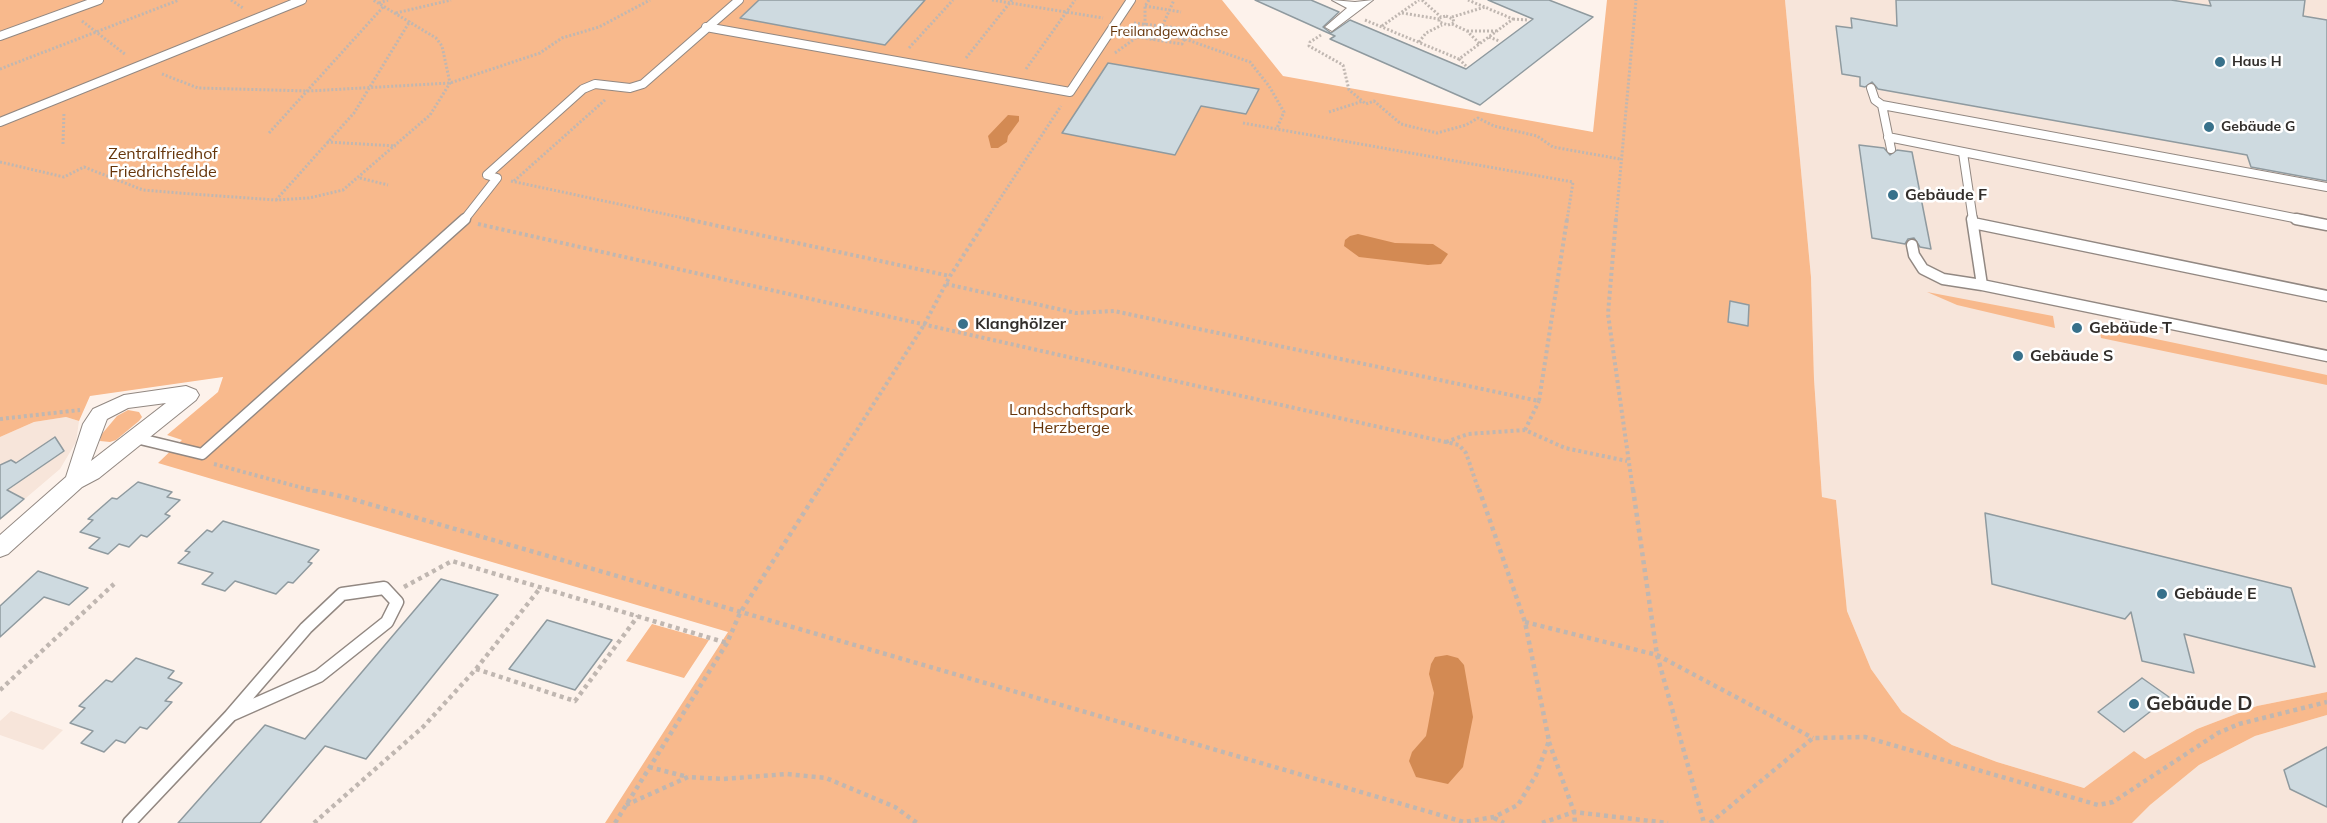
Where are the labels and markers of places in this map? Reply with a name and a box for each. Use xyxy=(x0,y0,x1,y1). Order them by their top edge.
place label: Haus H xyxy=(2232,54,2282,70)
marker: Haus H xyxy=(2213,55,2227,69)
place label: Gebäude G xyxy=(2221,119,2295,135)
marker: Gebäude G xyxy=(2202,120,2216,134)
place label: Gebäude F xyxy=(1905,185,1987,205)
marker: Gebäude F xyxy=(1886,188,1900,202)
place label: Klanghölzer xyxy=(975,314,1066,334)
marker: Klanghölzer xyxy=(956,317,970,331)
place label: Gebäude T xyxy=(2089,318,2172,338)
marker: Gebäude T xyxy=(2070,321,2084,335)
place label: Gebäude S xyxy=(2030,346,2113,366)
marker: Gebäude S xyxy=(2011,349,2025,363)
place label: Gebäude E xyxy=(2174,584,2257,604)
marker: Gebäude E xyxy=(2155,587,2169,601)
place label: Gebäude D xyxy=(2146,692,2253,716)
marker: Gebäude D xyxy=(2127,697,2141,711)

